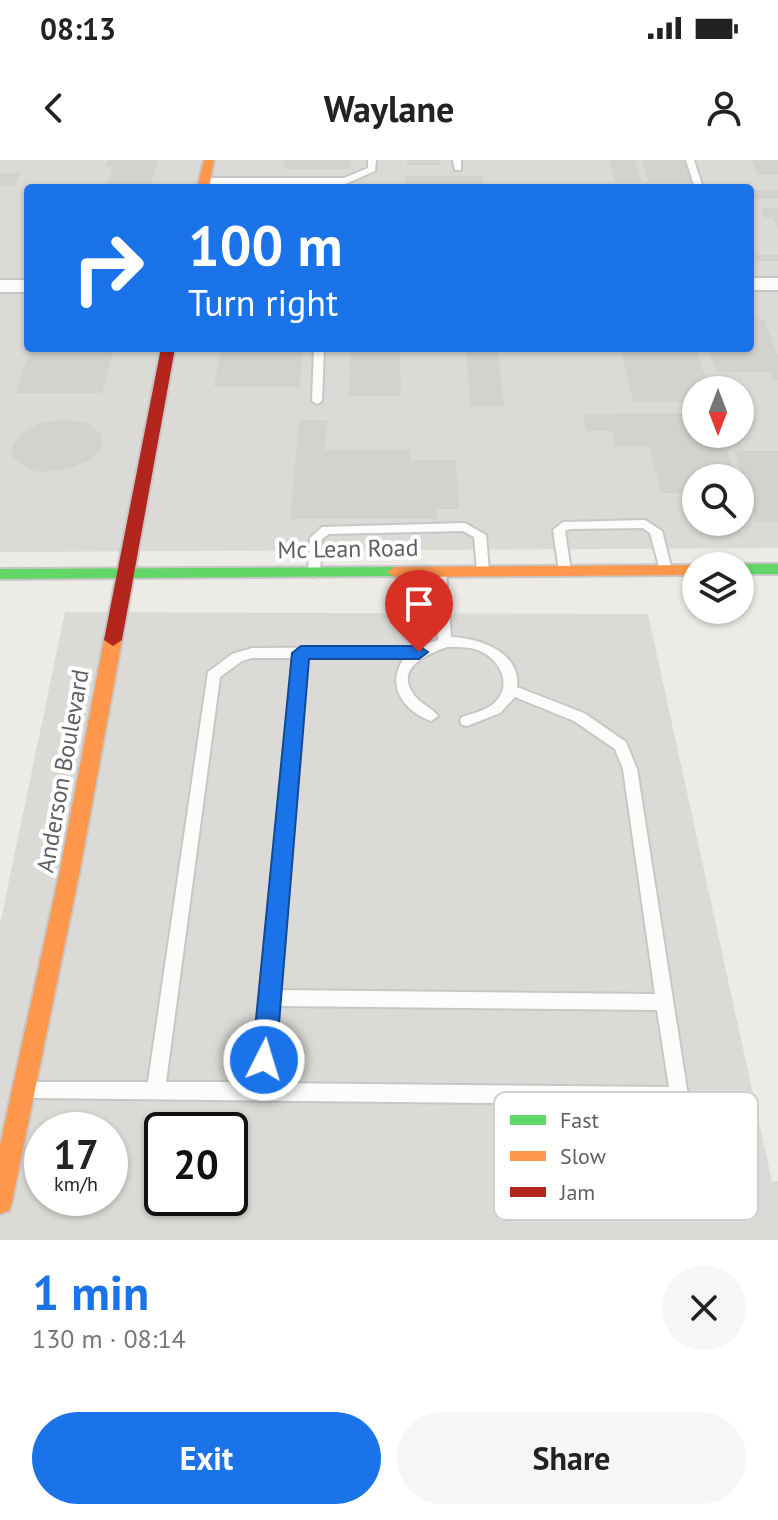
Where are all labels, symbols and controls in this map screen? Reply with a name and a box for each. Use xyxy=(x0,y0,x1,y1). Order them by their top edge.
text: 08:13 xyxy=(40,9,116,48)
text: Waylane xyxy=(324,85,454,132)
icon: back xyxy=(32,86,76,130)
icon: person xyxy=(702,86,746,130)
text: 100 m xyxy=(188,209,343,281)
icon: right xyxy=(56,216,160,320)
text: Turn right xyxy=(188,279,338,326)
north arrow xyxy=(682,376,754,448)
map controls xyxy=(682,376,754,624)
button: search xyxy=(682,464,754,536)
street label: Mc Lean Road xyxy=(277,532,419,565)
button: layers xyxy=(682,552,754,624)
pin xyxy=(385,570,453,652)
icon: arrive xyxy=(397,582,441,626)
street label: Anderson Boulevard xyxy=(29,667,96,875)
position arrow xyxy=(222,1018,306,1102)
legend xyxy=(494,1092,758,1220)
text: Fast xyxy=(560,1106,600,1134)
speed limit sign: 20 xyxy=(144,1112,248,1216)
text: 17 xyxy=(53,1128,99,1180)
text: Slow xyxy=(560,1142,606,1170)
text: km/h xyxy=(54,1171,98,1197)
text: Jam xyxy=(559,1178,595,1206)
text: 1 min xyxy=(32,1261,149,1323)
button: close xyxy=(662,1266,746,1350)
text: 130 m · 08:14 xyxy=(32,1322,186,1355)
button: Exit xyxy=(32,1412,381,1504)
button: Share xyxy=(397,1412,746,1504)

